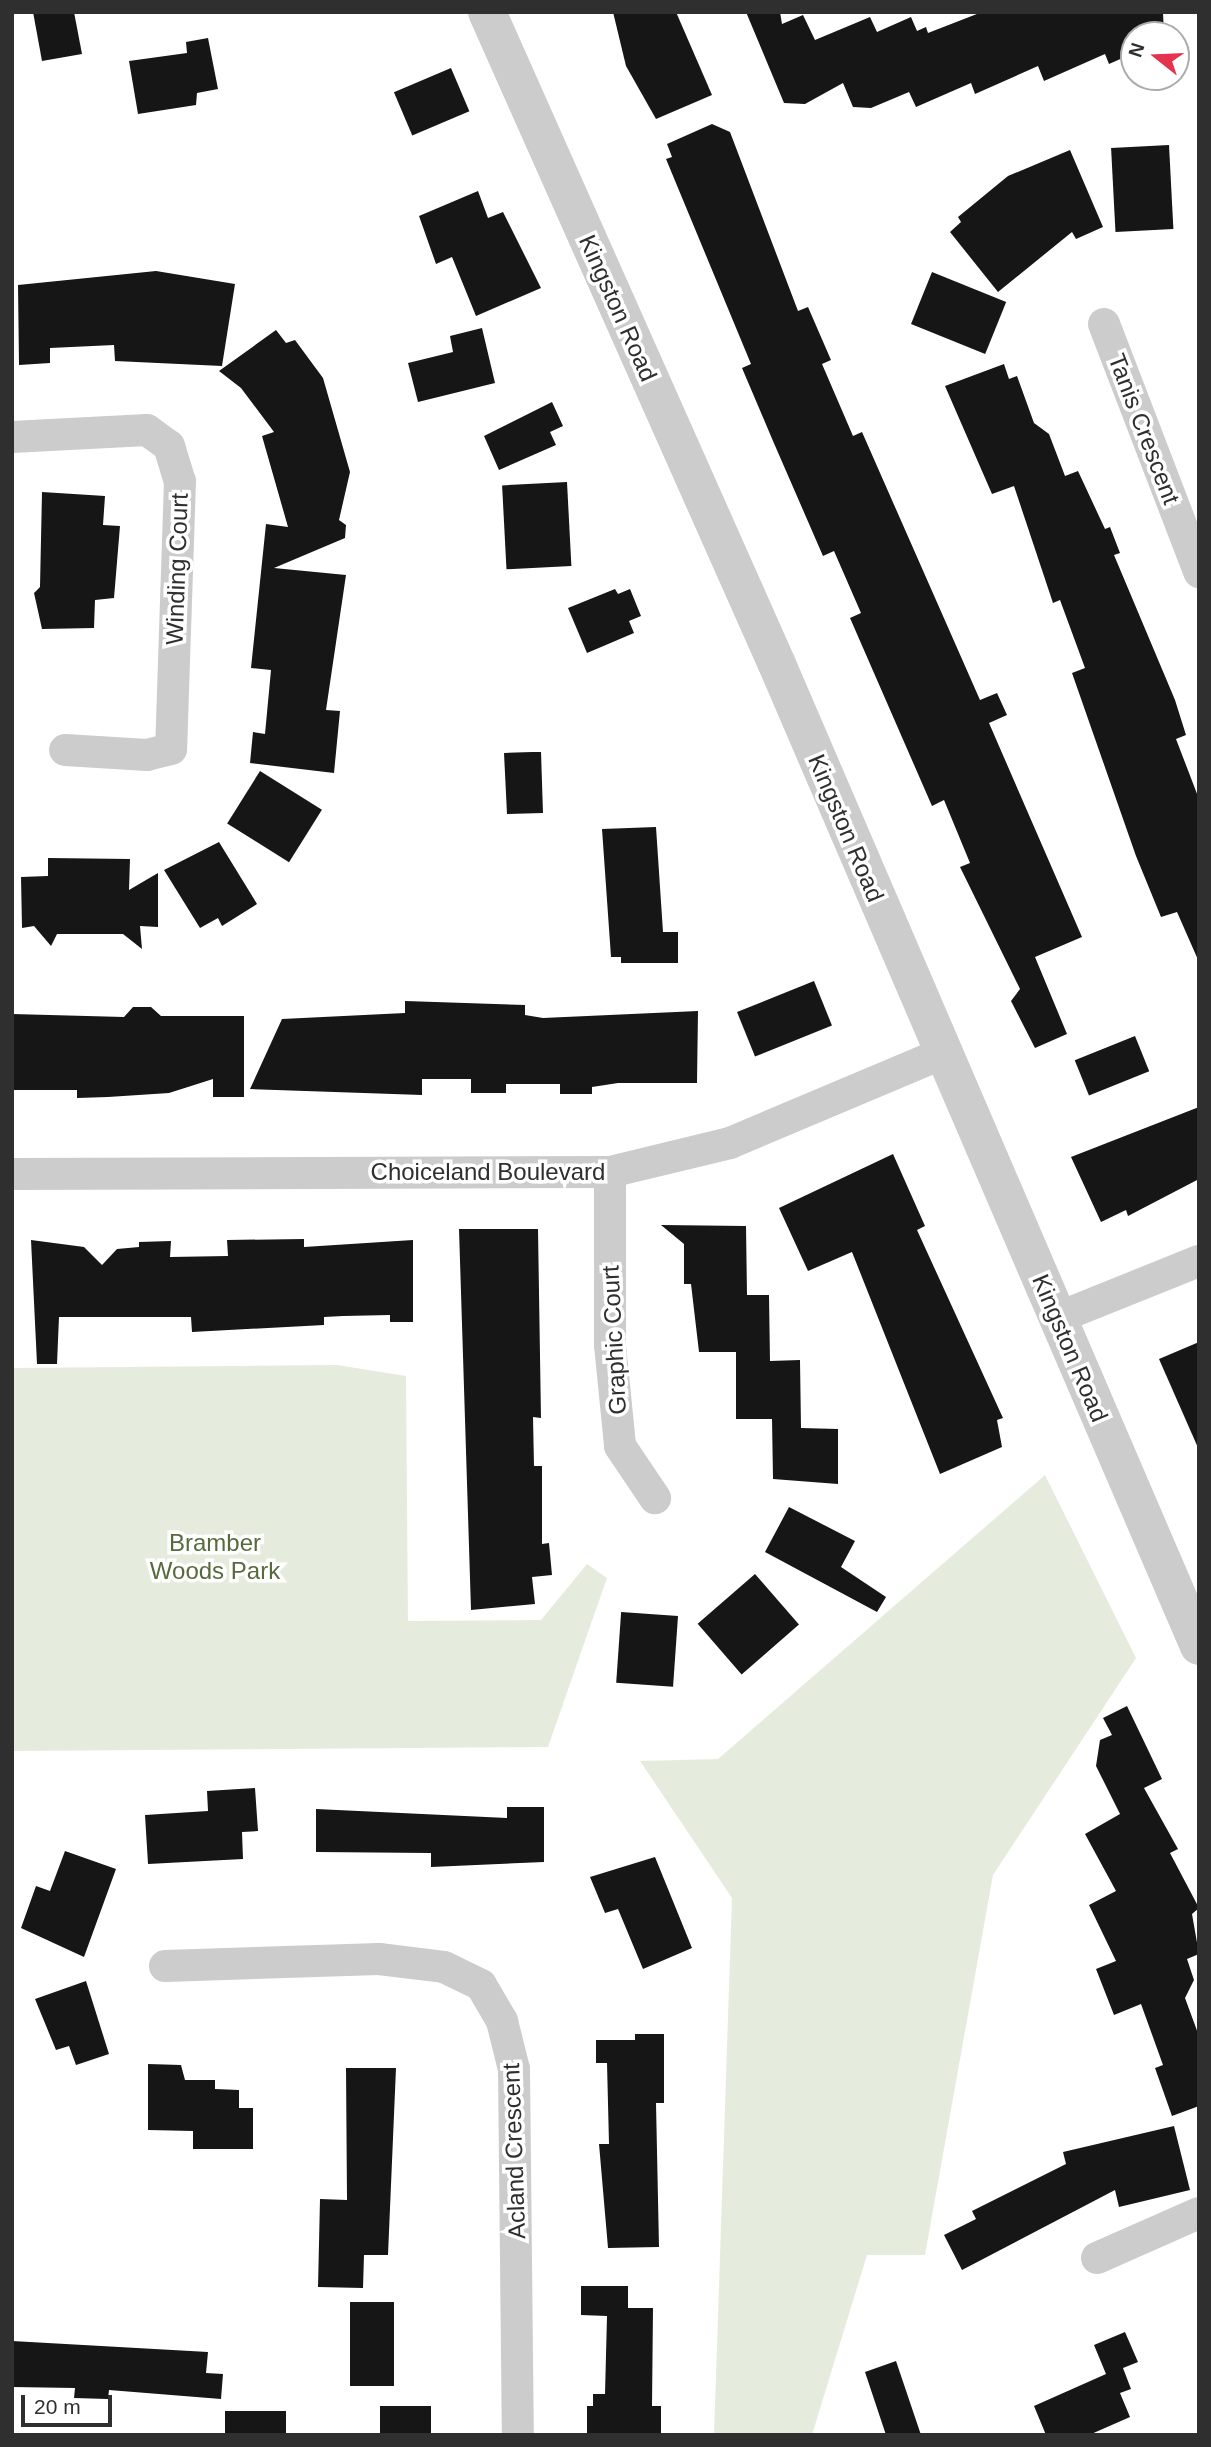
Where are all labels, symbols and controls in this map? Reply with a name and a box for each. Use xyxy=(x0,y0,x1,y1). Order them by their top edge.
north arrow xyxy=(1120,21,1190,91)
text: N xyxy=(1124,40,1149,60)
street label: Kingston Road xyxy=(573,230,663,386)
street label: Tanis Crescent xyxy=(1102,350,1186,508)
street label: Winding Court xyxy=(160,493,194,645)
street label: Kingston Road xyxy=(802,750,890,906)
street label: Choiceland Boulevard xyxy=(371,1158,605,1186)
street label: Graphic Court xyxy=(596,1265,632,1415)
street label: Kingston Road xyxy=(1026,1270,1114,1426)
park label: Bramber Woods Park xyxy=(150,1529,280,1585)
street label: Acland Crescent xyxy=(497,2063,531,2239)
scale bar xyxy=(24,2380,116,2424)
text: 20 m xyxy=(34,2395,81,2418)

